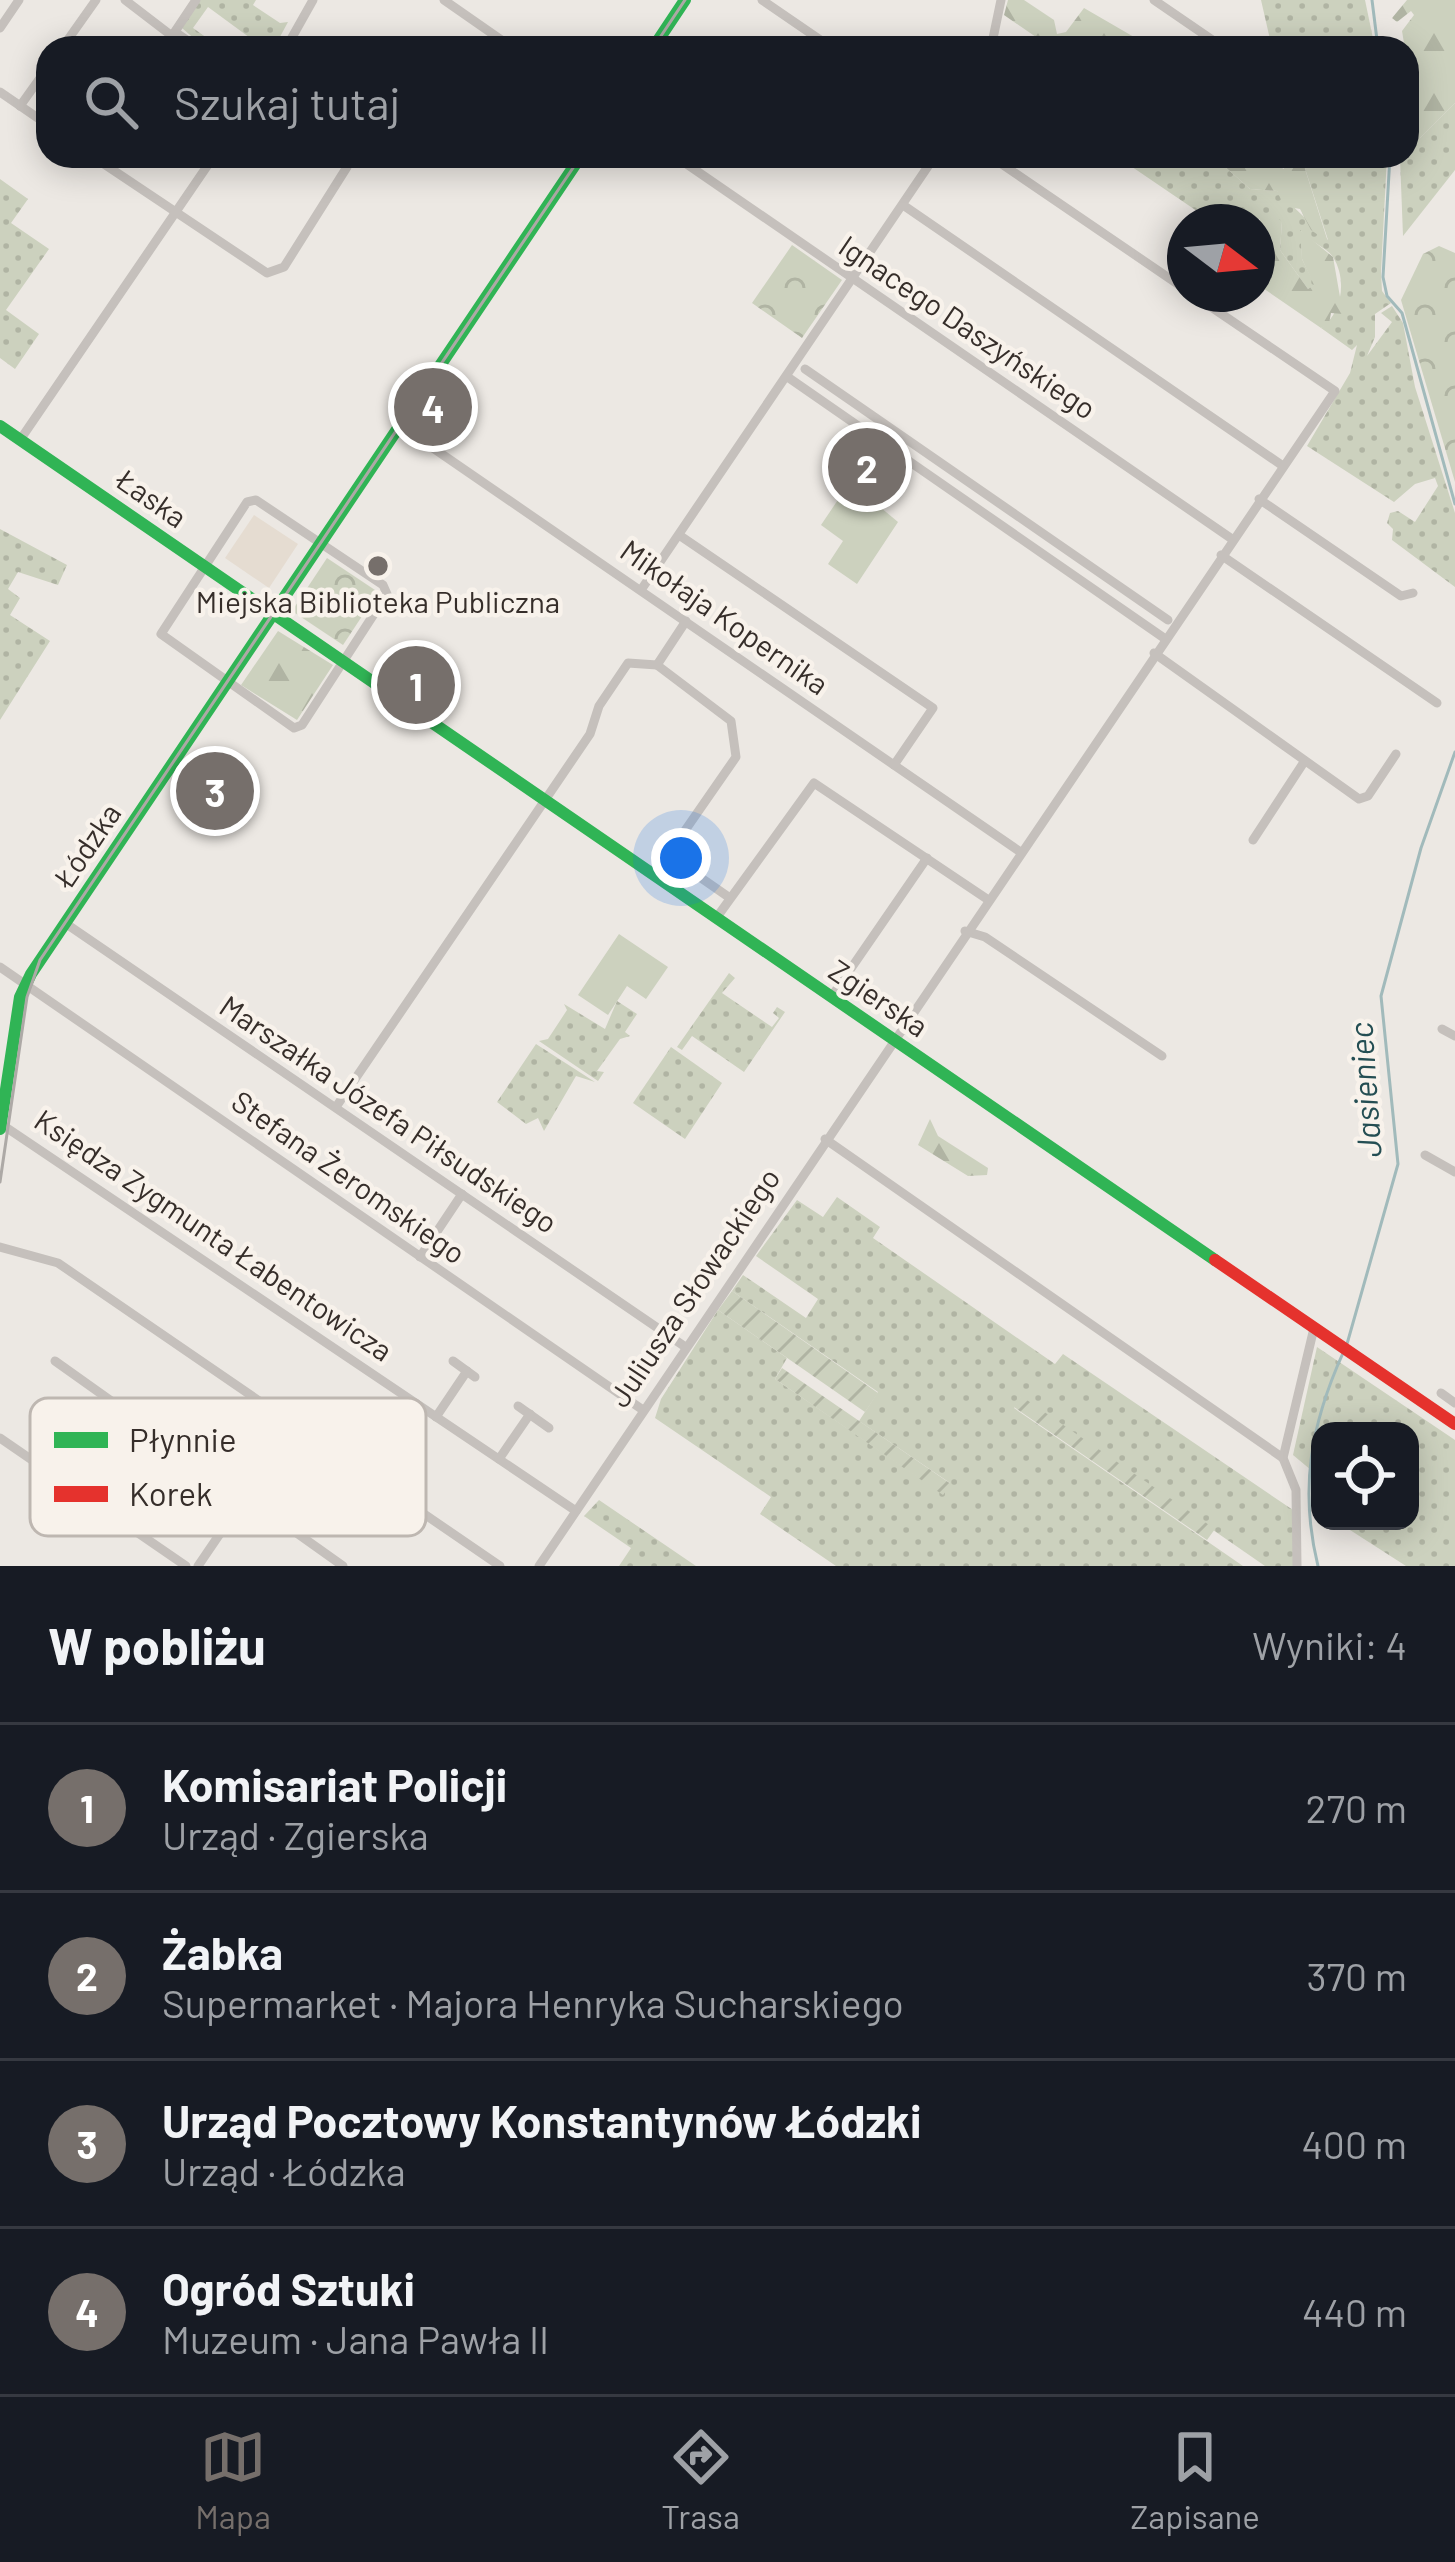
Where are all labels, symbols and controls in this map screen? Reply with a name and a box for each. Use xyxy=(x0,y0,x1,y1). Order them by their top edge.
search box xyxy=(36,36,1419,168)
icon: search xyxy=(78,69,144,135)
text: Szukaj tutaj xyxy=(174,75,401,129)
north arrow xyxy=(1167,204,1275,312)
street label: Ignacego Daszyńskiego xyxy=(833,227,1103,426)
pin: 4 xyxy=(394,362,472,452)
pin: 2 xyxy=(828,422,906,512)
street label: Łaska xyxy=(109,460,194,534)
street label: Mikołaja Kopernika xyxy=(614,531,836,702)
marker: Miejska Biblioteka Publiczna xyxy=(365,553,391,579)
place label: Miejska Biblioteka Publiczna xyxy=(196,583,560,619)
pin: 1 xyxy=(377,640,455,730)
pin: 3 xyxy=(176,746,254,836)
street label: Łódzka xyxy=(45,796,128,895)
your location xyxy=(651,828,711,888)
street label: Zgierska xyxy=(823,951,935,1043)
street label: Marszałka Józefa Piłsudskiego xyxy=(214,987,565,1240)
water label: Jasieniec xyxy=(1339,1021,1389,1159)
street label: Stefana Żeromskiego xyxy=(226,1082,473,1270)
street label: Księdza Zygmunta Łabentowicza xyxy=(28,1101,400,1368)
street label: Juliusza Słowackiego xyxy=(600,1161,787,1413)
legend xyxy=(30,1398,426,1536)
text: Płynnie xyxy=(129,1419,237,1459)
map controls xyxy=(1311,1422,1419,1530)
button: locate xyxy=(1311,1422,1419,1530)
text: Korek xyxy=(129,1473,213,1513)
text: W pobliżu xyxy=(48,1614,266,1675)
text: Wyniki: 4 xyxy=(1252,1621,1407,1668)
text: Komisariat Policji xyxy=(162,1757,507,1811)
text: 1 xyxy=(80,1784,94,1831)
text: 270 m xyxy=(1306,1784,1407,1831)
text: Urząd · Zgierska xyxy=(162,1811,429,1858)
text: Żabka xyxy=(162,1925,283,1979)
text: 2 xyxy=(76,1952,98,1999)
text: 370 m xyxy=(1306,1952,1407,1999)
text: Supermarket · Majora Henryka Sucharskiego xyxy=(162,1979,904,2026)
text: Urząd Pocztowy Konstantynów Łódzki xyxy=(162,2093,922,2147)
text: 3 xyxy=(76,2120,98,2167)
text: 400 m xyxy=(1301,2120,1407,2167)
text: Urząd · Łódzka xyxy=(162,2147,406,2194)
text: Ogród Sztuki xyxy=(162,2261,415,2315)
text: 4 xyxy=(75,2288,99,2335)
text: 440 m xyxy=(1302,2288,1407,2335)
text: Muzeum · Jana Pawła II xyxy=(162,2315,549,2362)
tab: Mapa xyxy=(195,2424,271,2536)
tab: Trasa xyxy=(661,2424,740,2536)
tab: Zapisane xyxy=(1130,2424,1260,2536)

